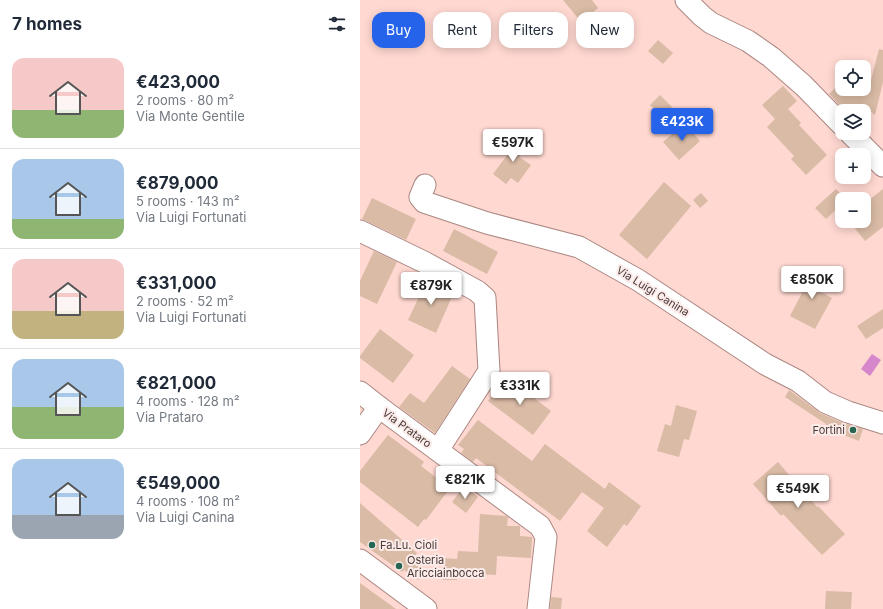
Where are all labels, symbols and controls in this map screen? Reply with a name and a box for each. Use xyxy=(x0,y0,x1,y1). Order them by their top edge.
chip: Buy xyxy=(372,12,425,48)
chip: Rent xyxy=(433,12,491,48)
chip: Filters xyxy=(499,12,568,48)
chip: New xyxy=(576,12,634,48)
icon: filters xyxy=(326,13,348,35)
text: 7 homes xyxy=(12,14,82,34)
map controls xyxy=(835,60,871,228)
button: locate xyxy=(835,60,871,96)
text: €423,000 xyxy=(136,72,220,92)
icon: home xyxy=(44,74,92,122)
text: 2 rooms · 80 m² xyxy=(136,92,234,108)
button: layers xyxy=(835,104,871,140)
text: Via Monte Gentile xyxy=(136,108,245,124)
pin: €423K xyxy=(654,108,710,142)
text: €423K xyxy=(660,113,704,129)
pin: €597K xyxy=(485,129,541,163)
text: €597K xyxy=(492,134,534,150)
button: + xyxy=(835,148,871,184)
text: €879,000 xyxy=(136,173,219,193)
icon: home xyxy=(44,175,92,223)
button: − xyxy=(835,192,871,228)
text: 5 rooms · 143 m² xyxy=(136,193,240,209)
text: Via Luigi Fortunati xyxy=(136,209,246,225)
street label: Via Luigi Canina xyxy=(614,263,692,319)
pin: €850K xyxy=(784,266,840,300)
text: €850K xyxy=(790,271,834,287)
pin: €879K xyxy=(403,272,459,306)
text: €331,000 xyxy=(136,273,216,293)
icon: home xyxy=(44,275,92,323)
text: €879K xyxy=(410,277,452,293)
text: 2 rooms · 52 m² xyxy=(136,293,234,309)
text: Via Luigi Fortunati xyxy=(136,309,246,325)
pin: €331K xyxy=(492,372,548,406)
text: €821,000 xyxy=(136,373,216,393)
icon: home xyxy=(44,375,92,423)
text: €331K xyxy=(500,377,540,393)
text: 4 rooms · 128 m² xyxy=(136,393,240,409)
street label: Via Prataro xyxy=(380,406,435,451)
text: Via Prataro xyxy=(136,409,204,425)
place label: Fortini xyxy=(813,423,845,437)
marker: Fortini xyxy=(848,425,858,435)
pin: €821K xyxy=(437,466,493,500)
text: €821K xyxy=(445,471,485,487)
text: €549,000 xyxy=(136,473,220,493)
icon: home xyxy=(44,475,92,523)
pin: €549K xyxy=(770,475,826,509)
text: €549K xyxy=(776,480,820,496)
text: 4 rooms · 108 m² xyxy=(136,493,240,509)
text: Via Luigi Canina xyxy=(136,509,235,525)
place label: Fa.Lu. Cioli xyxy=(380,538,437,552)
marker: Fa.Lu. Cioli xyxy=(367,540,377,550)
place label: Osteria Aricciainbocca xyxy=(407,553,484,580)
marker: Osteria Aricciainbocca xyxy=(394,561,404,571)

